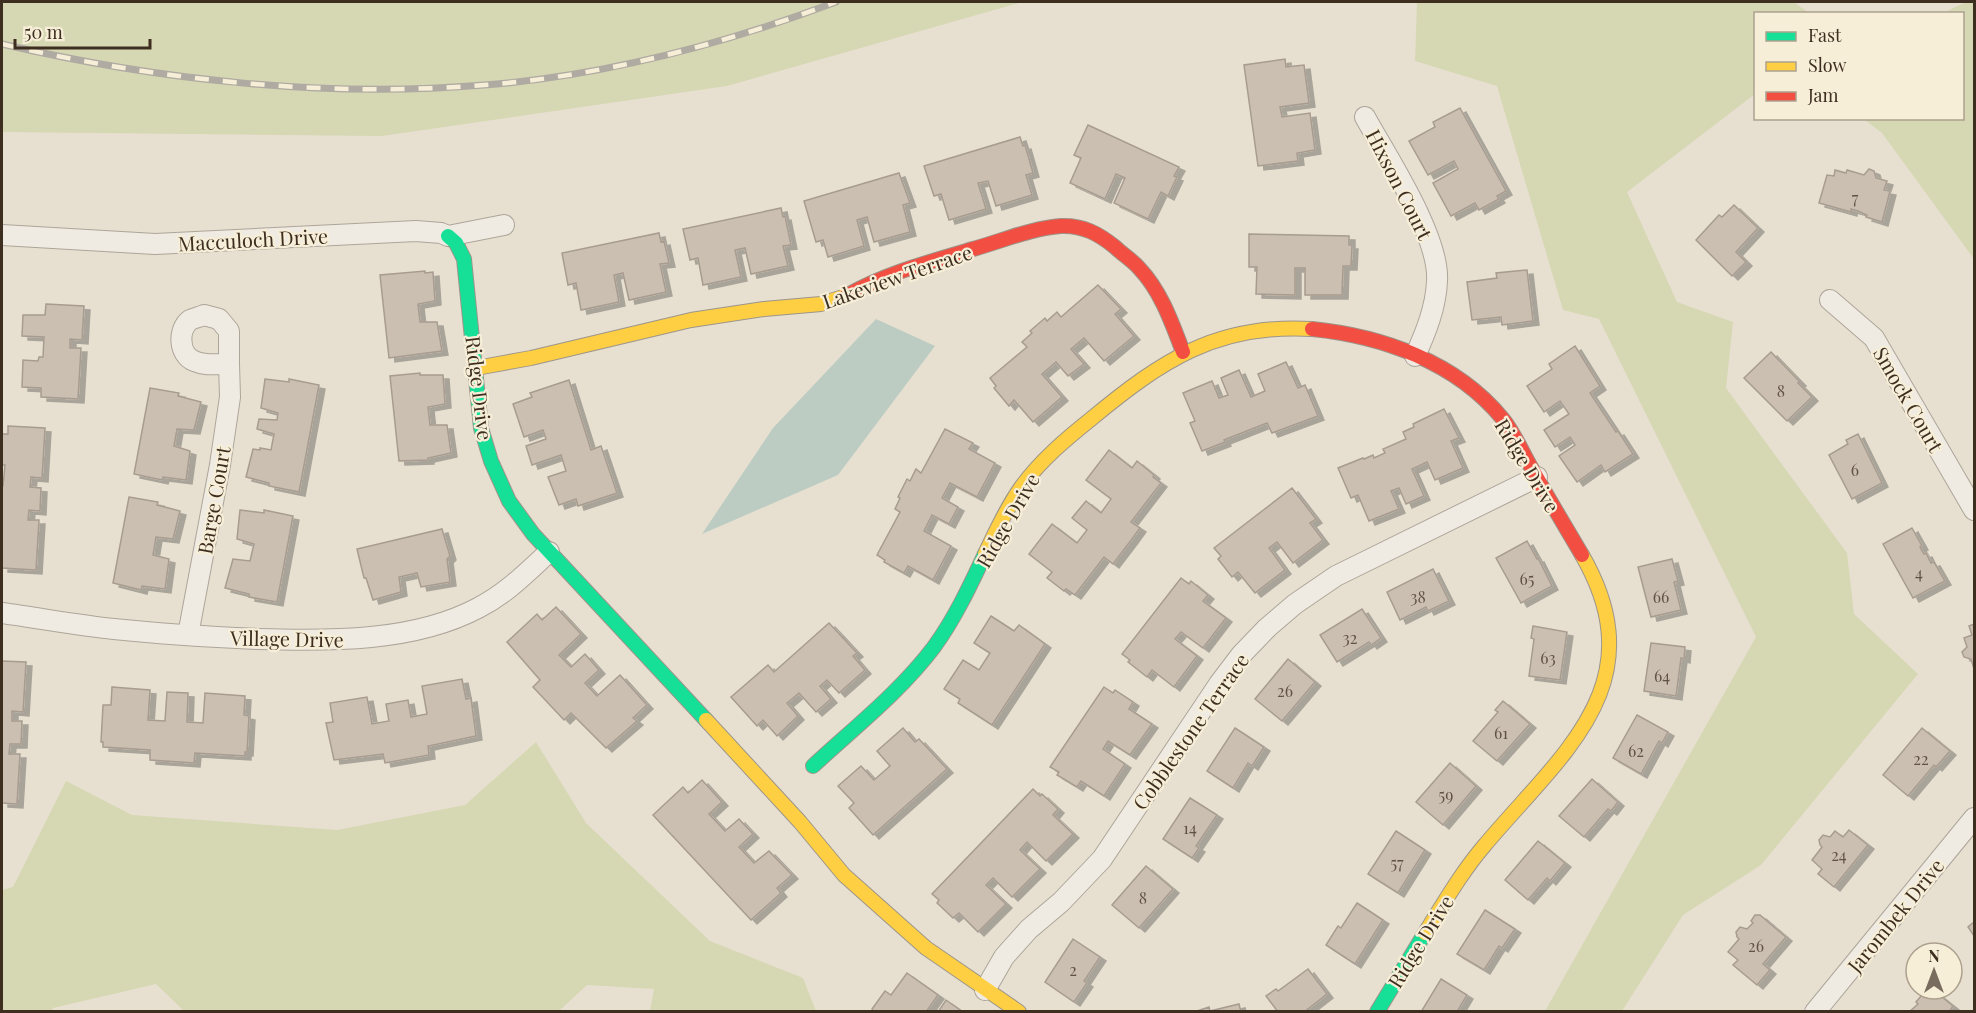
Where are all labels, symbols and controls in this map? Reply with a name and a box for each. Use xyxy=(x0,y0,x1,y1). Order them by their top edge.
scale bar xyxy=(15,12,150,50)
legend xyxy=(1754,12,1964,120)
text: 50 m xyxy=(24,20,63,44)
text: Fast xyxy=(1808,23,1842,47)
text: Slow xyxy=(1808,53,1846,77)
text: Jam xyxy=(1807,83,1838,107)
street label: Hixson Court xyxy=(1361,124,1440,245)
house number: 7 xyxy=(1852,187,1859,208)
street label: Macculoch Drive xyxy=(177,222,329,256)
street label: Lakeview Terrace xyxy=(819,238,975,314)
street label: Ridge Drive xyxy=(460,334,500,442)
street label: Smock Court xyxy=(1868,341,1950,457)
house number: 8 xyxy=(1777,380,1785,401)
street label: Ridge Drive xyxy=(1489,413,1567,517)
street label: Barge Court xyxy=(190,443,236,556)
house number: 6 xyxy=(1851,459,1859,480)
street label: Ridge Drive xyxy=(969,468,1045,572)
house number: 4 xyxy=(1915,562,1923,583)
house number: 65 xyxy=(1520,568,1534,589)
house number: 38 xyxy=(1410,586,1426,607)
house number: 66 xyxy=(1653,586,1669,607)
street label: Village Drive xyxy=(229,623,344,652)
house number: 32 xyxy=(1343,627,1357,648)
street label: Cobblestone Terrace xyxy=(1126,647,1254,815)
house number: 63 xyxy=(1540,647,1556,668)
house number: 64 xyxy=(1654,665,1670,686)
house number: 26 xyxy=(1277,680,1293,701)
house number: 61 xyxy=(1494,722,1508,743)
house number: 62 xyxy=(1628,740,1644,761)
house number: 22 xyxy=(1913,748,1929,769)
house number: 59 xyxy=(1439,784,1453,805)
house number: 14 xyxy=(1183,817,1197,838)
house number: 24 xyxy=(1831,844,1847,865)
house number: 57 xyxy=(1390,852,1404,873)
street label: Jarombek Drive xyxy=(1840,852,1949,978)
house number: 8 xyxy=(1139,887,1147,908)
street label: Ridge Drive xyxy=(1381,889,1459,993)
house number: 26 xyxy=(1748,935,1764,956)
north arrow xyxy=(1904,941,1964,1001)
text: N xyxy=(1928,945,1940,966)
house number: 2 xyxy=(1069,959,1077,980)

